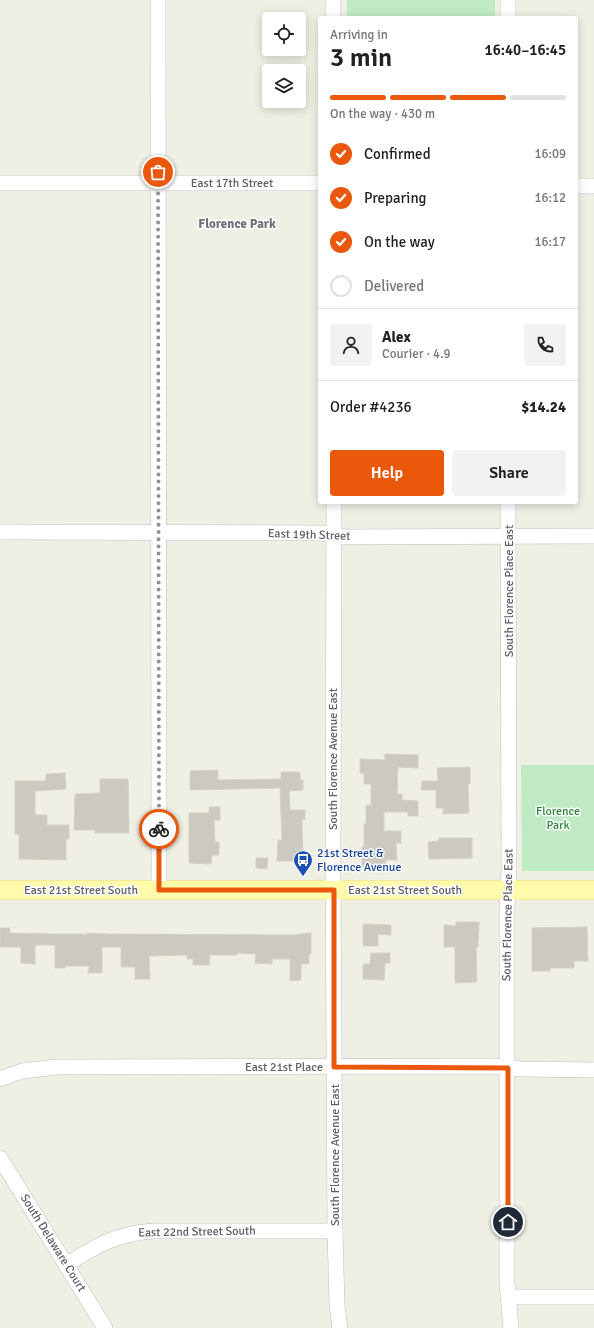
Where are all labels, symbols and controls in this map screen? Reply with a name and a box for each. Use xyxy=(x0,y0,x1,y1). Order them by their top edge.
map controls xyxy=(262,12,306,108)
button: locate xyxy=(262,12,306,56)
text: Arriving in xyxy=(330,27,388,43)
text: 16:40–16:45 xyxy=(485,41,566,59)
text: 3 min xyxy=(330,42,392,74)
button: layers xyxy=(262,64,306,108)
text: On the way · 430 m xyxy=(330,106,435,122)
icon: check xyxy=(330,143,352,165)
text: Confirmed xyxy=(364,145,431,163)
text: 16:09 xyxy=(534,146,566,162)
pin xyxy=(141,155,175,189)
icon: bag xyxy=(147,161,169,183)
street label: East 17th Street xyxy=(191,176,273,191)
icon: check xyxy=(330,187,352,209)
text: Preparing xyxy=(364,189,427,207)
text: 16:12 xyxy=(534,190,566,206)
district label: Florence Park xyxy=(198,216,276,232)
icon: check xyxy=(330,231,352,253)
text: On the way xyxy=(364,233,435,251)
text: 16:17 xyxy=(534,234,566,250)
text: Delivered xyxy=(364,277,424,295)
button: person xyxy=(330,324,372,366)
button: phone xyxy=(524,324,566,366)
text: Alex xyxy=(382,328,411,346)
text: Courier · 4.9 xyxy=(382,346,451,362)
text: Order #4236 xyxy=(330,398,412,416)
text: $14.24 xyxy=(521,398,566,416)
button: Help xyxy=(330,450,444,496)
button: Share xyxy=(452,450,566,496)
street label: South Florence Place East xyxy=(502,525,517,657)
street label: East 19th Street xyxy=(268,526,350,544)
street label: South Florence Avenue East xyxy=(326,688,341,830)
park label: Florence Park xyxy=(536,804,580,833)
courier xyxy=(139,809,179,849)
icon: bike xyxy=(148,818,170,840)
place label: 21st Street & Florence Avenue xyxy=(317,846,401,875)
bus stop icon: 21st Street & Florence Avenue xyxy=(292,849,314,877)
street label: South Florence Place East xyxy=(499,849,517,981)
street label: East 21st Street South xyxy=(24,883,138,898)
street label: East 21st Street South xyxy=(348,883,462,898)
street label: East 21st Place xyxy=(245,1060,323,1075)
street label: South Florence Avenue East xyxy=(328,1084,343,1226)
street label: South Delaware Court xyxy=(17,1191,89,1295)
pin xyxy=(491,1205,525,1239)
icon: home xyxy=(497,1211,519,1233)
street label: East 22nd Street South xyxy=(138,1223,256,1241)

